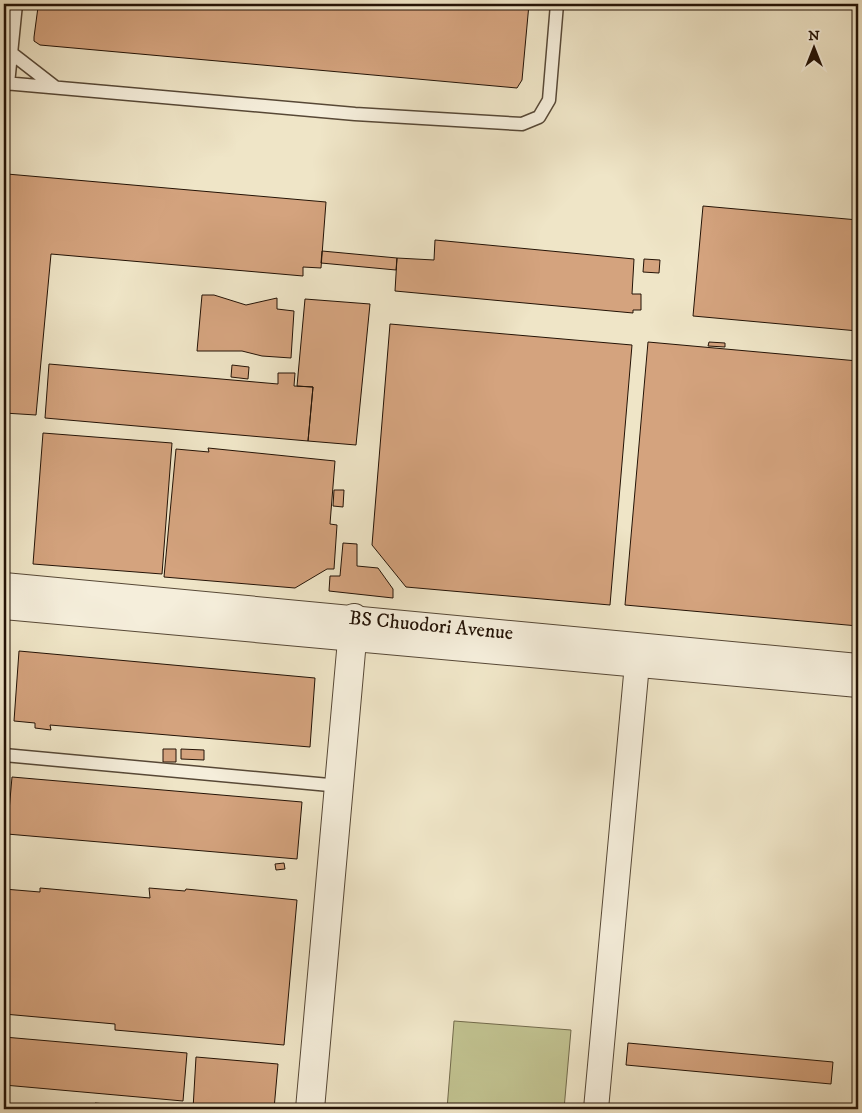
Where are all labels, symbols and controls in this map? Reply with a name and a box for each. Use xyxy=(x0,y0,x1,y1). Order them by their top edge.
north arrow xyxy=(790,22,840,72)
text: N xyxy=(808,27,820,45)
street label: BS Chuodori Avenue xyxy=(348,605,514,646)

